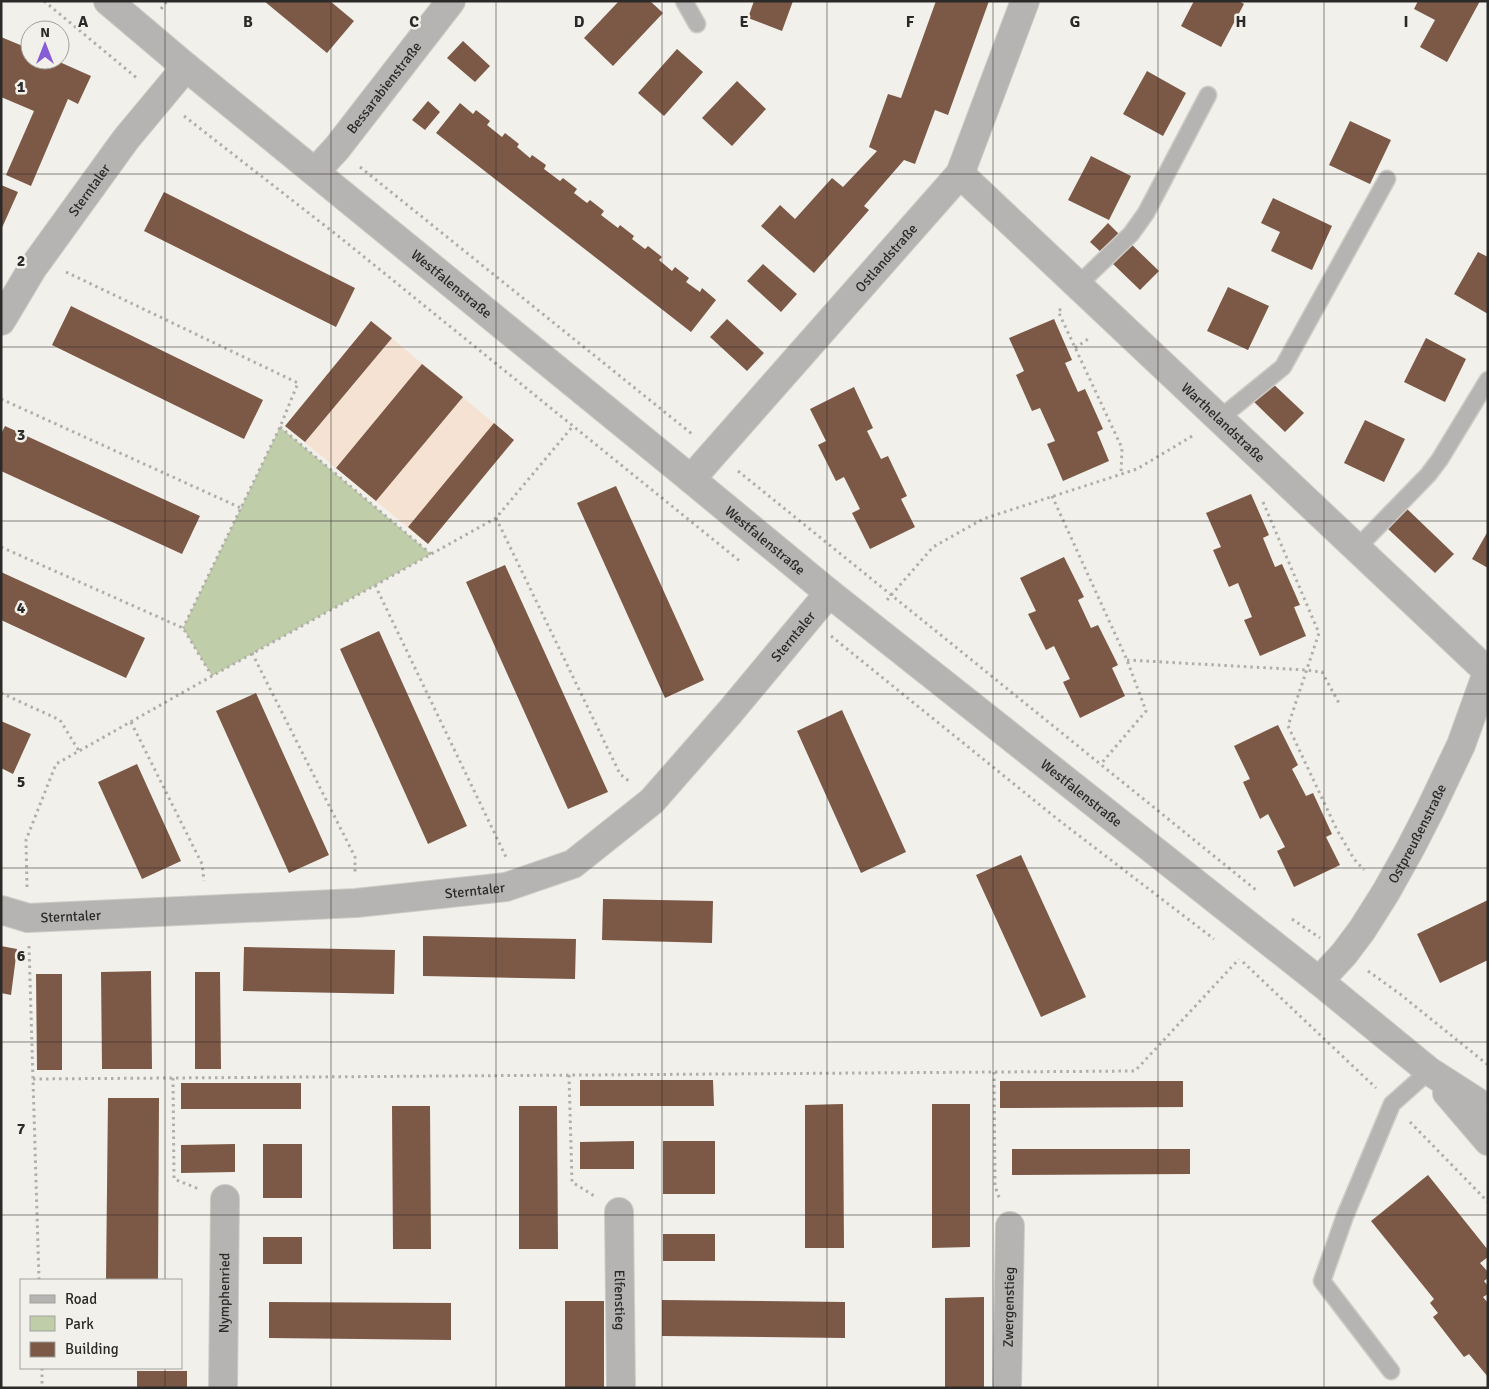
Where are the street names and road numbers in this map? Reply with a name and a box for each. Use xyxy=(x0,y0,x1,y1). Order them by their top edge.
street label: Bessarabienstraße xyxy=(343,38,425,137)
street label: Sterntaler xyxy=(64,160,114,220)
street label: Ostlandstraße xyxy=(851,220,921,295)
street label: Westfalenstraße xyxy=(408,246,495,322)
street label: Warthelandstraße xyxy=(1178,379,1269,466)
street label: Westfalenstraße xyxy=(721,502,809,578)
street label: Sterntaler xyxy=(767,607,819,665)
street label: Westfalenstraße xyxy=(1037,756,1126,830)
street label: Ostpreußenstraße xyxy=(1384,781,1450,886)
street label: Sterntaler xyxy=(444,879,507,902)
street label: Sterntaler xyxy=(40,906,102,926)
street label: Nymphenried xyxy=(215,1253,233,1333)
street label: Zwergenstieg xyxy=(999,1266,1018,1348)
street label: Elfenstieg xyxy=(611,1270,629,1330)

